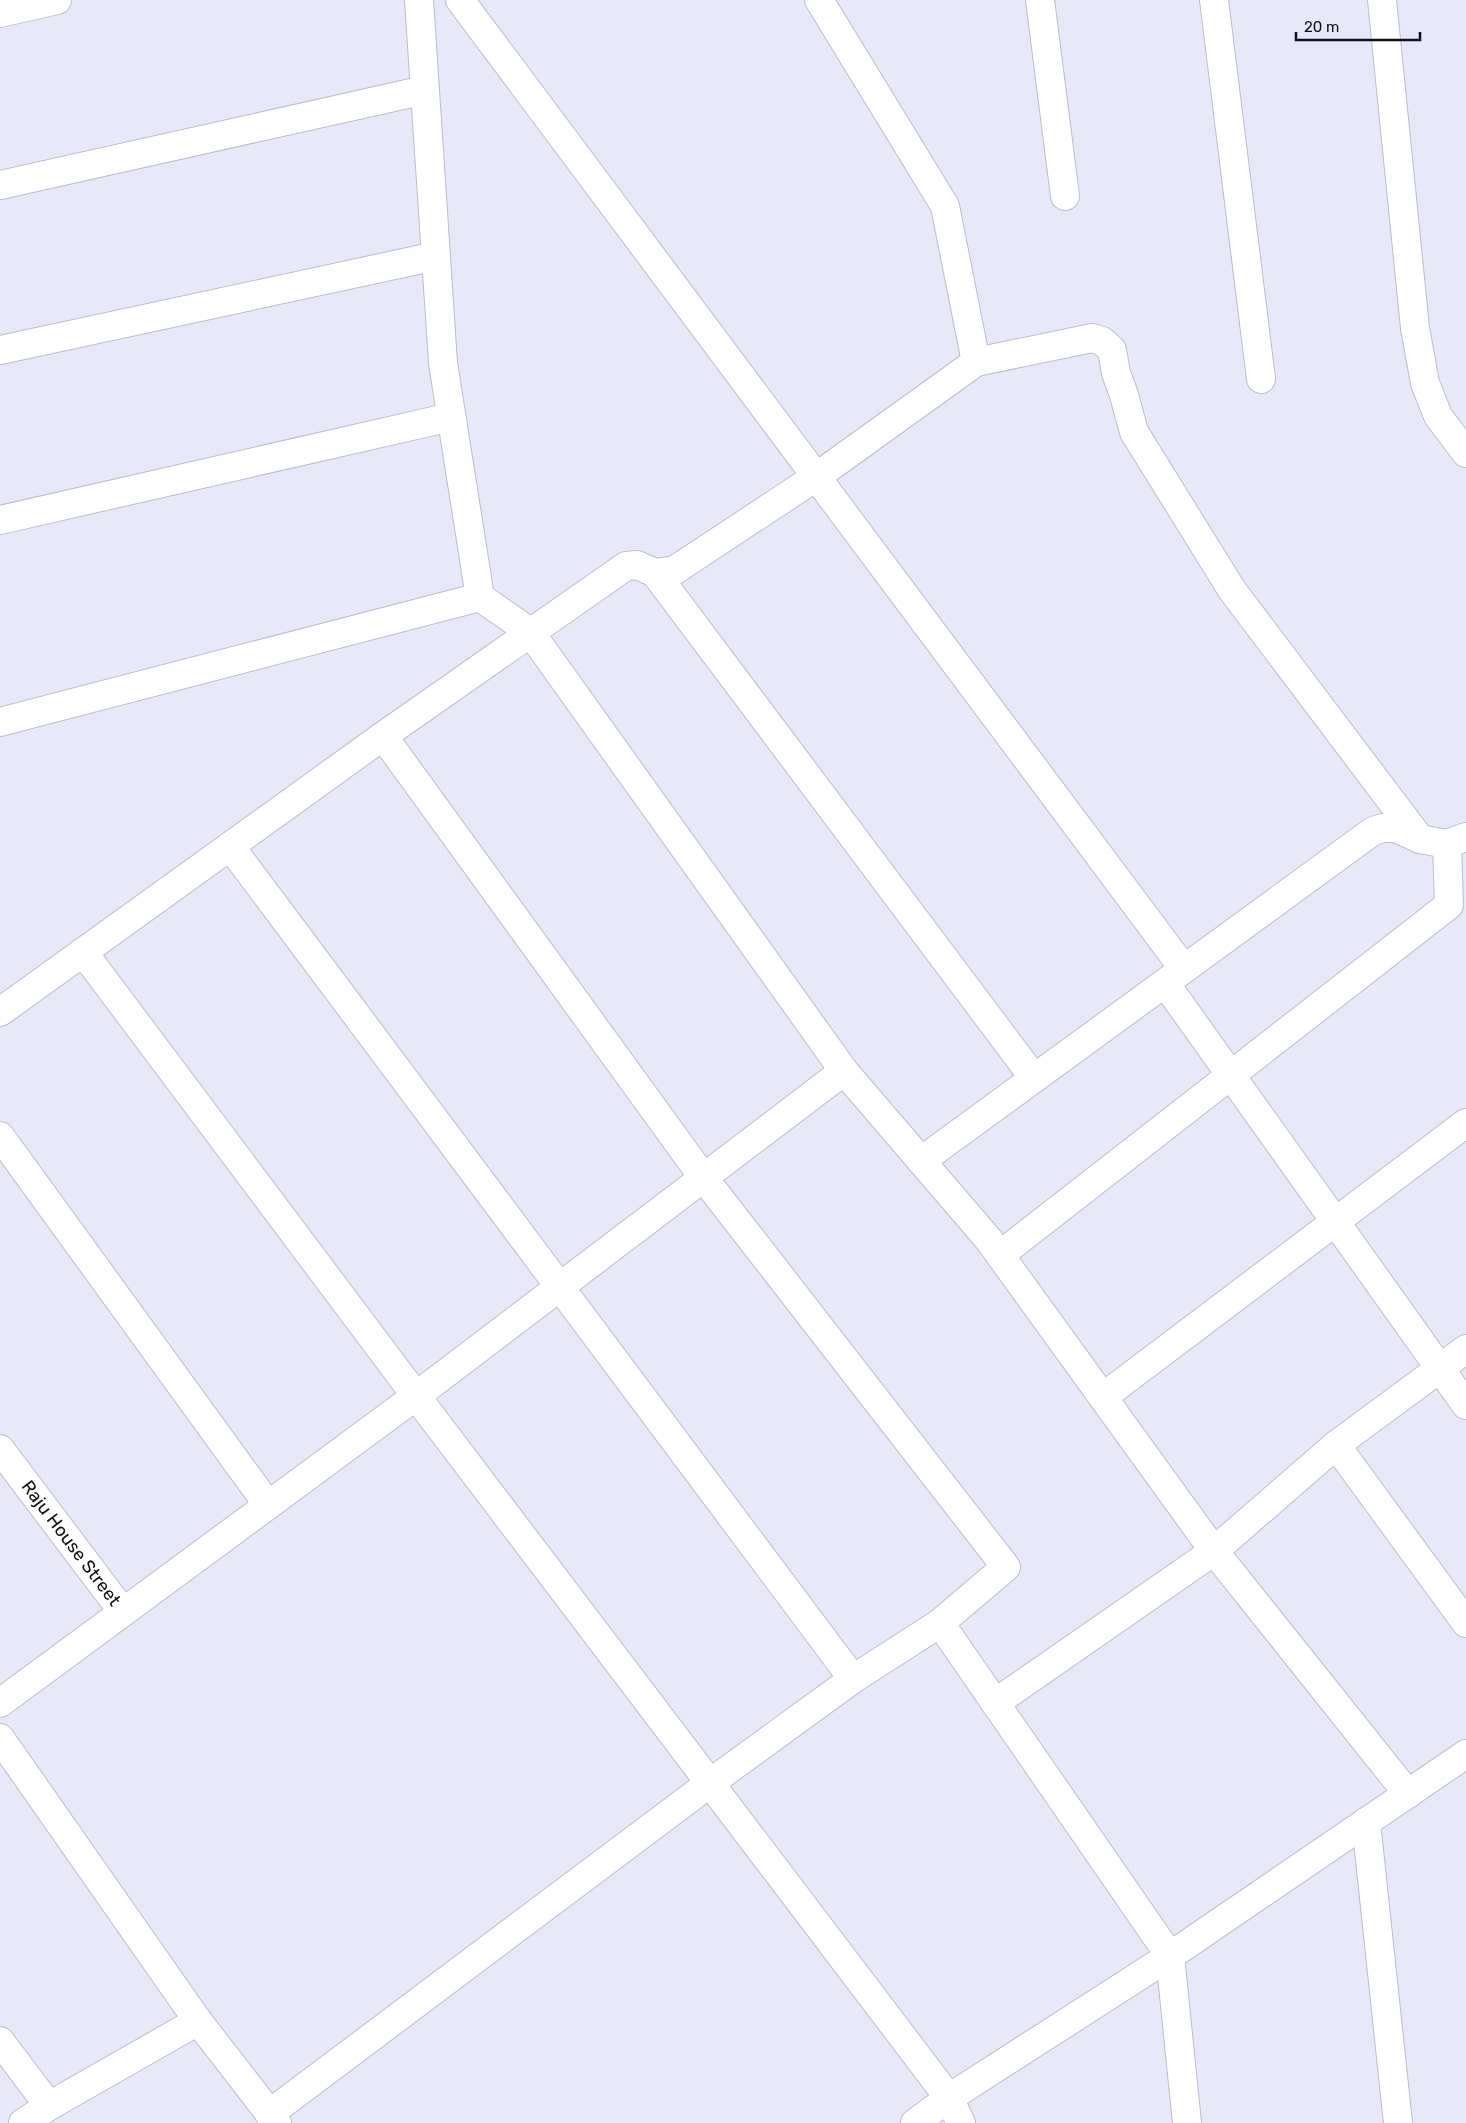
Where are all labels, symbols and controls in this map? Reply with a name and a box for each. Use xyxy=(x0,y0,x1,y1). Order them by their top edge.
scale bar xyxy=(1296,10,1420,42)
text: 20 m xyxy=(1304,18,1339,36)
street label: Raju House Street xyxy=(17,1476,126,1610)

